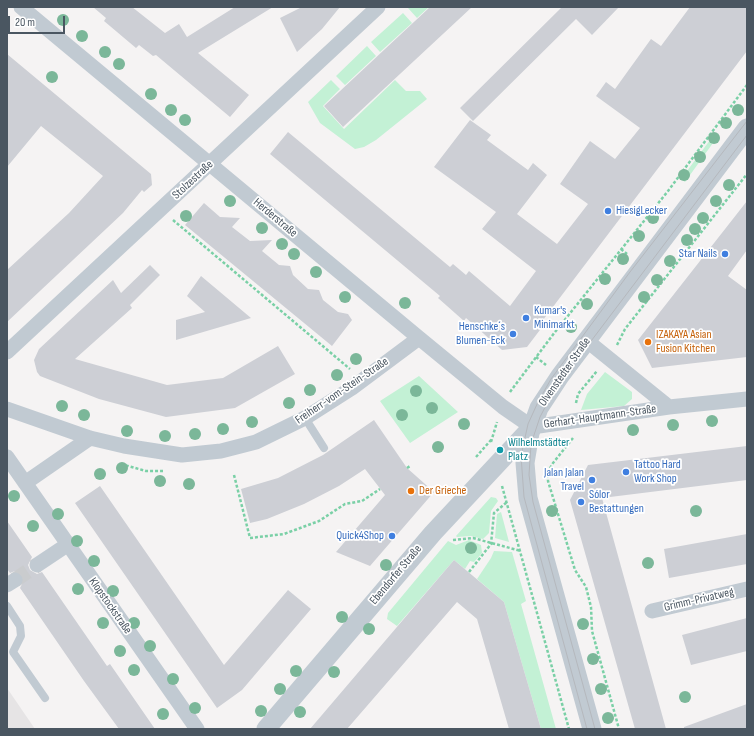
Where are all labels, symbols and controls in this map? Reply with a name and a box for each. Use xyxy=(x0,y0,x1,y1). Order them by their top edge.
scale bar xyxy=(10,8,67,34)
text: 20 m xyxy=(15,15,35,30)
street label: Stolzestraße xyxy=(170,157,216,203)
street label: Herderstraße xyxy=(250,195,300,241)
place label: HiesigLecker xyxy=(616,204,667,218)
marker: HiesigLecker xyxy=(603,206,613,216)
place label: Star Nails xyxy=(679,247,717,261)
marker: Star Nails xyxy=(720,249,730,259)
place label: Kumar's Minimarkt xyxy=(534,304,575,332)
marker: Kumar's Minimarkt xyxy=(521,313,531,323)
place label: Henschke´s Blumen-Eck xyxy=(456,320,505,348)
place label: IZAKAYA Asian Fusion Kitchen xyxy=(656,328,715,356)
marker: Henschke´s Blumen-Eck xyxy=(508,329,518,339)
street label: Olvenstedter Straße xyxy=(536,335,594,409)
marker: IZAKAYA Asian Fusion Kitchen xyxy=(643,337,653,347)
street label: Freiherr-vom-Stein-Straße xyxy=(293,354,391,428)
street label: Gerhart-Hauptmann-Straße xyxy=(543,402,657,432)
place label: Wilhelmstädter Platz xyxy=(508,436,570,464)
marker: Wilhelmstädter Platz xyxy=(495,445,505,455)
place label: Tattoo Hard Work Shop xyxy=(634,458,681,486)
place label: Jalan Jalan Travel xyxy=(544,466,584,494)
marker: Tattoo Hard Work Shop xyxy=(621,467,631,477)
marker: Jalan Jalan Travel xyxy=(587,475,597,485)
place label: Der Grieche xyxy=(419,484,466,498)
marker: Der Grieche xyxy=(406,486,416,496)
place label: Sólor Bestattungen xyxy=(589,488,644,516)
marker: Sólor Bestattungen xyxy=(576,497,586,507)
place label: Quick4Shop xyxy=(336,529,384,543)
marker: Quick4Shop xyxy=(387,531,397,541)
street label: Ebendorfer Straße xyxy=(367,542,425,608)
street label: Klopstockstraße xyxy=(85,575,135,637)
street label: Grimm-Privatweg xyxy=(663,585,735,615)

